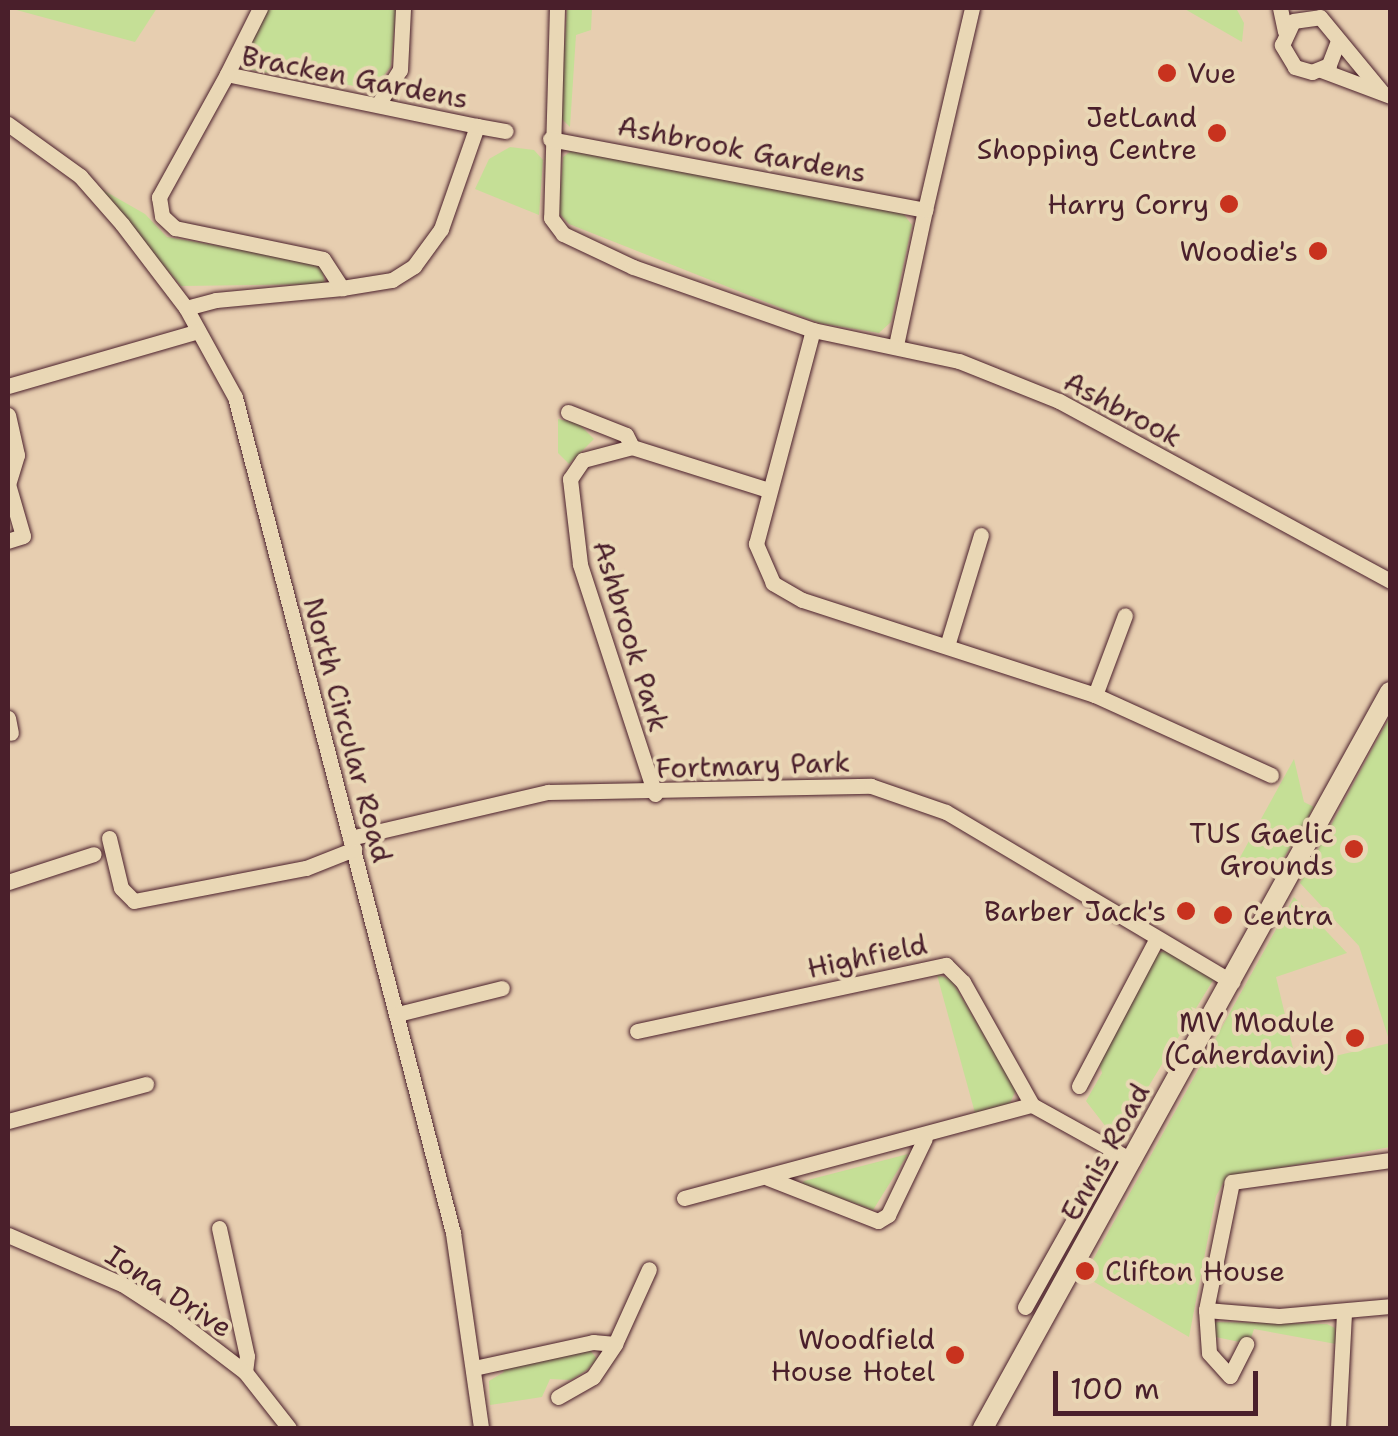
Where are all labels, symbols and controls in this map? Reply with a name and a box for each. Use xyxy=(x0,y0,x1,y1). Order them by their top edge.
street label: Bracken Gardens xyxy=(239,39,471,115)
place label: Vue xyxy=(1187,56,1236,90)
marker: Vue xyxy=(1156,62,1178,84)
place label: JetLand Shopping Centre xyxy=(977,100,1197,166)
street label: Ashbrook Gardens xyxy=(615,108,869,190)
marker: JetLand Shopping Centre xyxy=(1206,122,1228,144)
place label: Harry Corry xyxy=(1047,187,1209,221)
marker: Harry Corry xyxy=(1218,193,1240,215)
place label: Woodie's xyxy=(1179,234,1298,268)
marker: Woodie's xyxy=(1307,240,1329,262)
street label: Ashbrook xyxy=(1058,364,1188,454)
street label: Ashbrook Park xyxy=(586,536,676,736)
street label: North Circular Road xyxy=(296,594,400,866)
street label: Fortmary Park xyxy=(655,745,851,785)
place label: TUS Gaelic Grounds xyxy=(1189,816,1334,882)
marker: TUS Gaelic Grounds xyxy=(1343,838,1365,860)
place label: Barber Jack's xyxy=(984,894,1166,928)
place label: Centra xyxy=(1243,898,1333,932)
marker: Barber Jack's xyxy=(1175,900,1197,922)
marker: Centra xyxy=(1212,904,1234,926)
street label: Highfield xyxy=(804,927,930,985)
place label: MV Module (Caherdavin) xyxy=(1164,1005,1335,1071)
marker: MV Module (Caherdavin) xyxy=(1344,1027,1366,1049)
street label: Ennis Road xyxy=(1053,1077,1157,1227)
street label: Iona Drive xyxy=(100,1238,238,1344)
place label: Clifton House xyxy=(1105,1254,1285,1288)
marker: Clifton House xyxy=(1074,1260,1096,1282)
place label: Woodfield House Hotel xyxy=(771,1322,935,1388)
marker: Woodfield House Hotel xyxy=(944,1344,966,1366)
scale bar xyxy=(1058,1351,1263,1413)
text: 100 m xyxy=(1070,1368,1160,1409)

